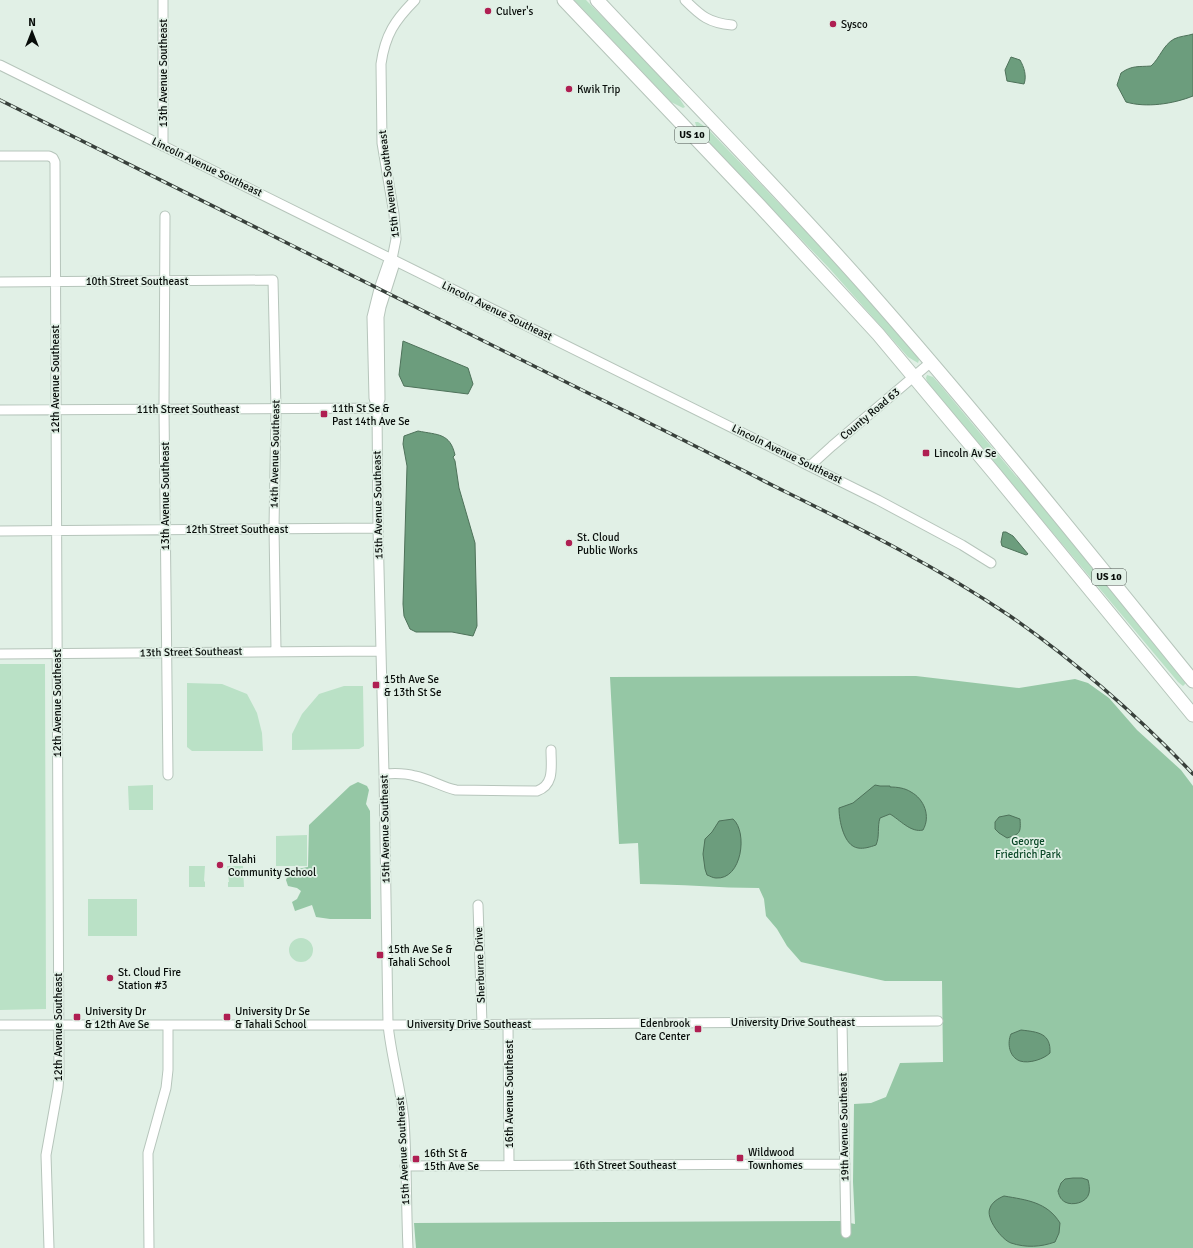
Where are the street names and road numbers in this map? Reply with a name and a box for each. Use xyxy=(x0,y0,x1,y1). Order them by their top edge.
street label: 13th Avenue Southeast xyxy=(157,19,170,127)
road number: US 10 xyxy=(675,127,709,143)
street label: 15th Avenue Southeast xyxy=(376,129,402,239)
street label: Lincoln Avenue Southeast xyxy=(150,135,264,199)
street label: 10th Street Southeast xyxy=(86,275,188,288)
street label: Lincoln Avenue Southeast xyxy=(440,279,554,343)
street label: 12th Avenue Southeast xyxy=(49,325,62,433)
street label: County Road 63 xyxy=(838,385,902,443)
street label: 14th Avenue Southeast xyxy=(268,400,282,508)
street label: 11th Street Southeast xyxy=(137,403,239,416)
street label: Lincoln Avenue Southeast xyxy=(730,422,844,486)
street label: 13th Avenue Southeast xyxy=(159,442,172,550)
street label: 15th Avenue Southeast xyxy=(371,451,385,559)
street label: 12th Street Southeast xyxy=(186,523,288,536)
road number: US 10 xyxy=(1092,569,1126,585)
street label: 13th Street Southeast xyxy=(140,645,243,659)
street label: 12th Avenue Southeast xyxy=(51,649,64,757)
street label: 15th Avenue Southeast xyxy=(378,775,392,883)
street label: Sherburne Drive xyxy=(472,927,488,1003)
street label: 12th Avenue Southeast xyxy=(52,973,65,1081)
street label: University Drive Southeast xyxy=(731,1016,855,1029)
street label: University Drive Southeast xyxy=(407,1018,531,1031)
street label: 16th Avenue Southeast xyxy=(503,1040,516,1148)
street label: 19th Avenue Southeast xyxy=(837,1073,851,1181)
street label: 15th Avenue Southeast xyxy=(394,1096,412,1205)
street label: 16th Street Southeast xyxy=(574,1159,676,1172)

